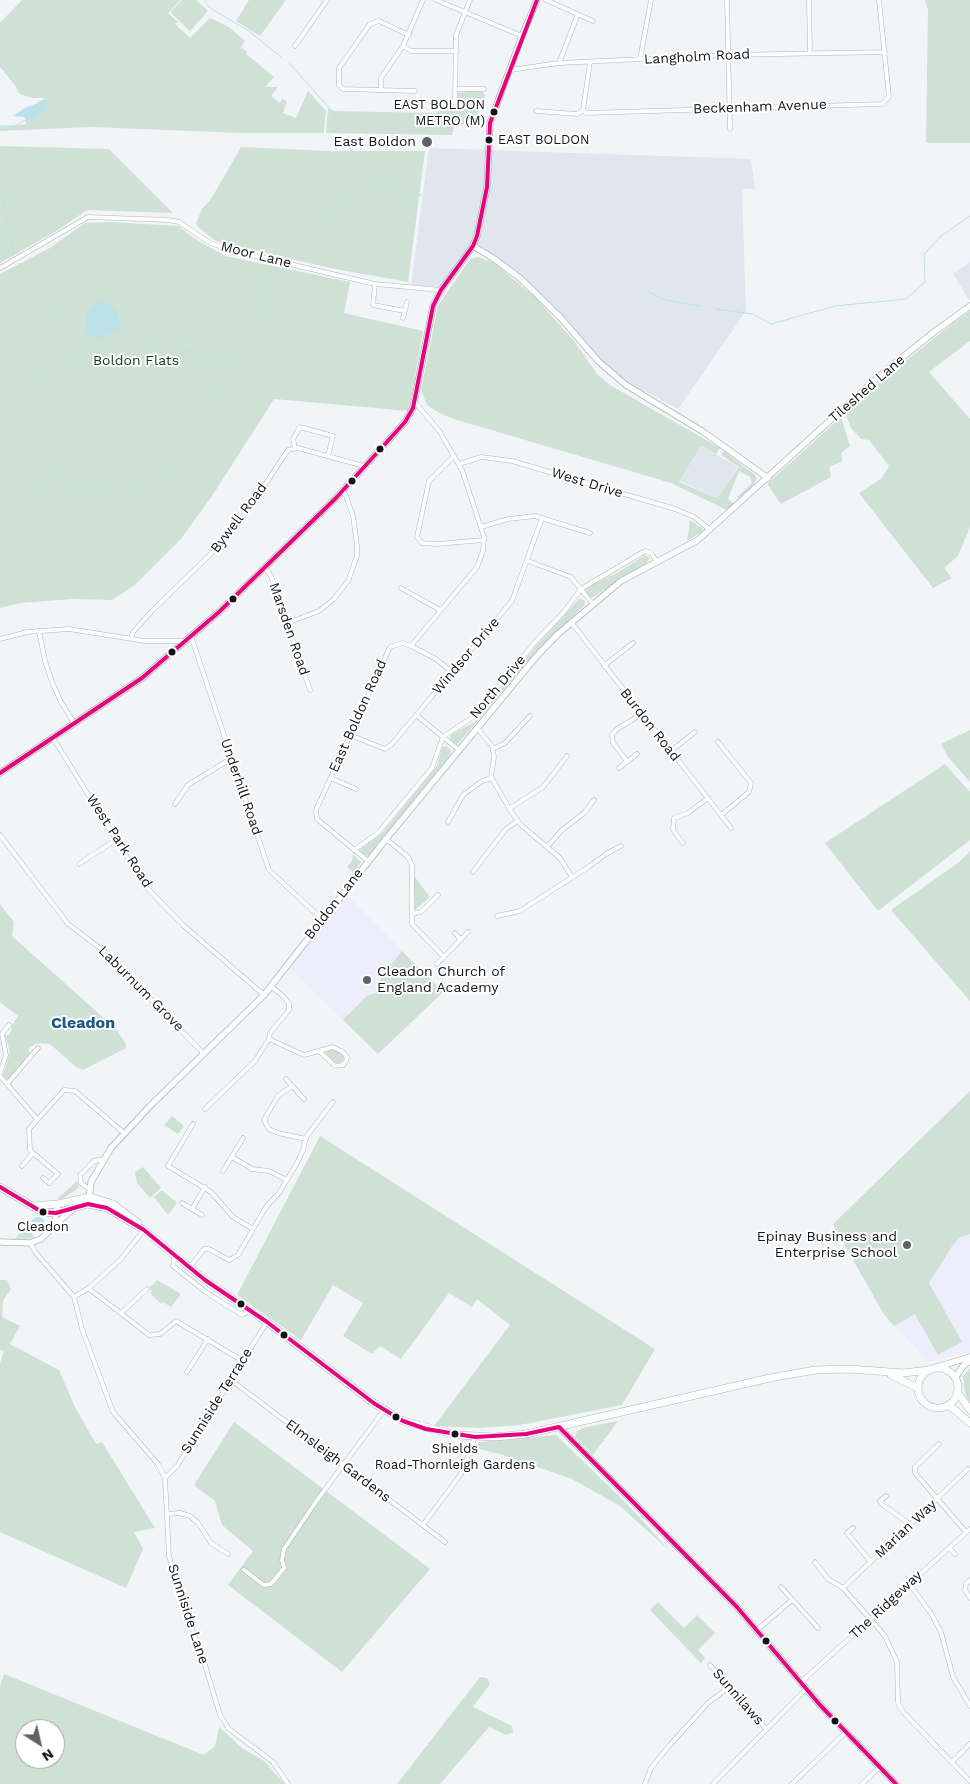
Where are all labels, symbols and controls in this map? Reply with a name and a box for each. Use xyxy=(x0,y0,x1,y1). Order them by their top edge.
street label: Langholm Road xyxy=(644,46,750,68)
street label: Beckenham Avenue xyxy=(693,96,827,118)
place label: EAST BOLDON METRO (M) xyxy=(393,97,485,128)
marker: EAST BOLDON METRO (M) xyxy=(489,107,499,117)
place label: EAST BOLDON xyxy=(498,132,590,148)
place label: East Boldon xyxy=(333,134,416,150)
marker: East Boldon xyxy=(420,135,434,149)
marker: EAST BOLDON xyxy=(484,135,494,145)
street label: Moor Lane xyxy=(219,238,293,272)
street label: Tileshed Lane xyxy=(826,351,908,427)
park label: Boldon Flats xyxy=(93,353,179,369)
unlabelled marker xyxy=(375,444,385,454)
street label: West Drive xyxy=(549,464,625,502)
unlabelled marker xyxy=(347,476,357,486)
street label: Bywell Road xyxy=(207,480,271,556)
street label: Marsden Road xyxy=(265,580,313,678)
unlabelled marker xyxy=(228,594,238,604)
street label: Windsor Drive xyxy=(429,614,503,698)
unlabelled marker xyxy=(167,647,177,657)
street label: North Drive xyxy=(467,652,529,722)
street label: East Boldon Road xyxy=(326,657,390,775)
street label: Burdon Road xyxy=(616,685,684,765)
street label: Underhill Road xyxy=(217,737,265,837)
street label: West Park Road xyxy=(83,791,155,891)
street label: Boldon Lane xyxy=(301,865,367,943)
street label: Laburnum Grove xyxy=(95,943,187,1035)
place label: Cleadon Church of England Academy xyxy=(377,964,505,996)
marker: Cleadon Church of England Academy xyxy=(361,974,373,986)
district label: Cleadon xyxy=(51,1013,115,1033)
marker: Cleadon xyxy=(38,1207,48,1217)
place label: Cleadon xyxy=(17,1219,69,1235)
place label: Epinay Business and Enterprise School xyxy=(757,1229,897,1262)
marker: Epinay Business and Enterprise School xyxy=(901,1239,913,1251)
unlabelled marker xyxy=(236,1299,246,1309)
unlabelled marker xyxy=(279,1330,289,1340)
street label: Sunniside Terrace xyxy=(178,1345,256,1457)
unlabelled marker xyxy=(391,1412,401,1422)
street label: Elmsleigh Gardens xyxy=(282,1416,394,1506)
marker: Shields Road-Thornleigh Gardens xyxy=(450,1429,460,1439)
place label: Shields Road-Thornleigh Gardens xyxy=(375,1441,535,1472)
street label: Marian Way xyxy=(872,1496,940,1562)
street label: Sunniside Lane xyxy=(164,1562,212,1666)
street label: The Ridgeway xyxy=(846,1567,926,1643)
unlabelled marker xyxy=(761,1636,771,1646)
street label: Sunnilaws xyxy=(709,1665,767,1729)
unlabelled marker xyxy=(830,1716,840,1726)
north arrow xyxy=(15,1719,65,1769)
text: N xyxy=(39,1746,57,1765)

